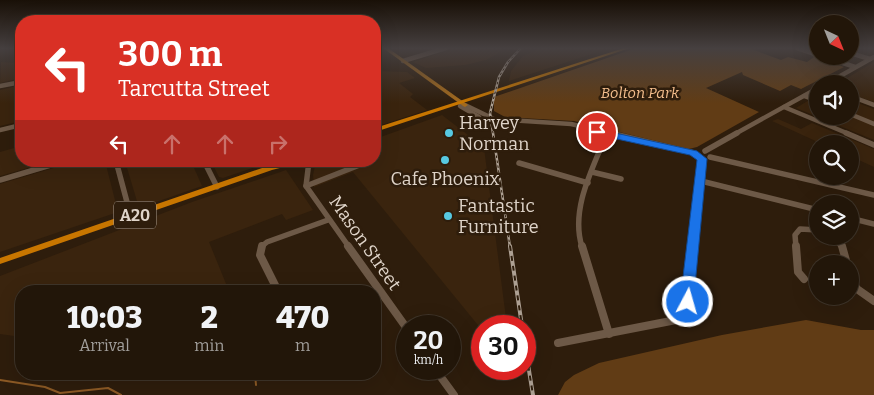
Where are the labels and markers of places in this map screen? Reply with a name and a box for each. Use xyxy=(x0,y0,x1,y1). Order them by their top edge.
pin xyxy=(576,111,618,153)
place label: Harvey Norman xyxy=(459,112,530,155)
marker: Harvey Norman xyxy=(443,127,455,139)
marker: Cafe Phoenix xyxy=(439,154,451,166)
place label: Cafe Phoenix xyxy=(391,168,499,190)
place label: Fantastic Furniture xyxy=(458,195,539,238)
marker: Fantastic Furniture xyxy=(442,210,454,222)

